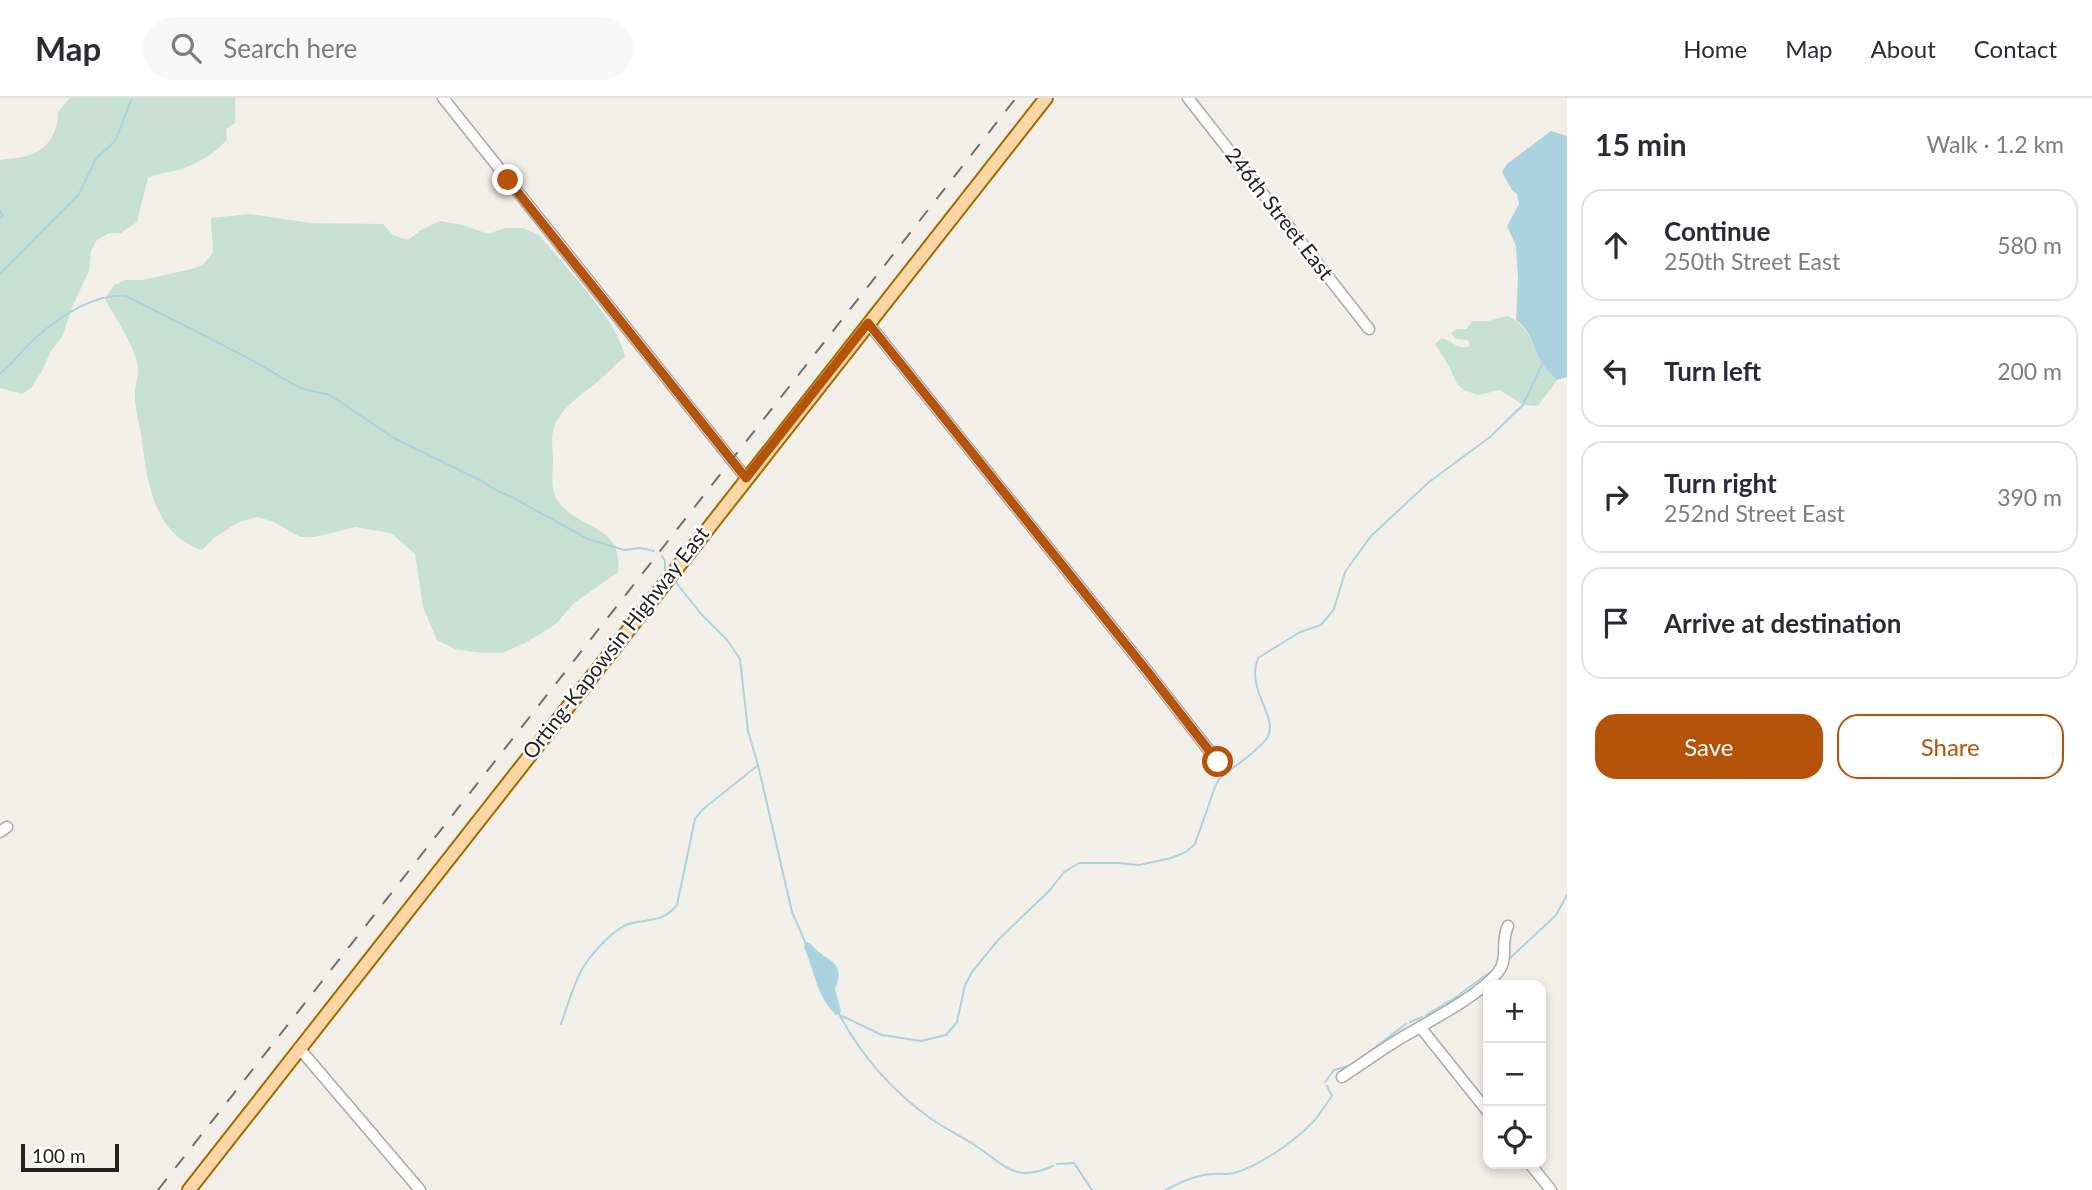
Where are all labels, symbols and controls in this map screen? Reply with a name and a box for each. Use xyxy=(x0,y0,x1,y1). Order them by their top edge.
search box xyxy=(143,17,633,80)
text: Map xyxy=(35,28,101,68)
icon: search xyxy=(167,29,205,67)
text: Search here xyxy=(223,32,357,64)
text: Home xyxy=(1683,34,1747,63)
text: Map xyxy=(1785,34,1833,63)
text: About xyxy=(1871,34,1936,63)
text: Contact xyxy=(1974,34,2057,63)
text: 15 min xyxy=(1595,126,1687,162)
text: Walk · 1.2 km xyxy=(1927,130,2064,158)
street label: 246th Street East xyxy=(1221,142,1340,285)
route end xyxy=(492,164,523,195)
text: Continue xyxy=(1664,215,1770,247)
icon: ahead xyxy=(1597,226,1635,264)
text: 580 m xyxy=(1997,231,2062,259)
text: 250th Street East xyxy=(1664,247,1840,275)
icon: left xyxy=(1597,352,1635,390)
text: Turn left xyxy=(1664,355,1761,387)
text: 200 m xyxy=(1997,357,2062,385)
text: Turn right xyxy=(1664,467,1777,499)
icon: right xyxy=(1597,478,1635,516)
text: 390 m xyxy=(1997,483,2062,511)
text: 252nd Street East xyxy=(1664,499,1845,527)
street label: Orting-Kapowsin Highway East xyxy=(516,521,714,763)
icon: arrive xyxy=(1597,604,1635,642)
text: Arrive at destination xyxy=(1664,607,1901,639)
button: Save xyxy=(1595,714,1823,779)
button: Share xyxy=(1837,714,2064,779)
route start xyxy=(1202,746,1233,777)
map controls xyxy=(1483,980,1546,1169)
button: + xyxy=(1483,980,1546,1043)
button: − xyxy=(1483,1043,1546,1106)
button: locate xyxy=(1483,1106,1546,1169)
scale bar xyxy=(21,1141,119,1173)
text: 100 m xyxy=(32,1144,86,1167)

